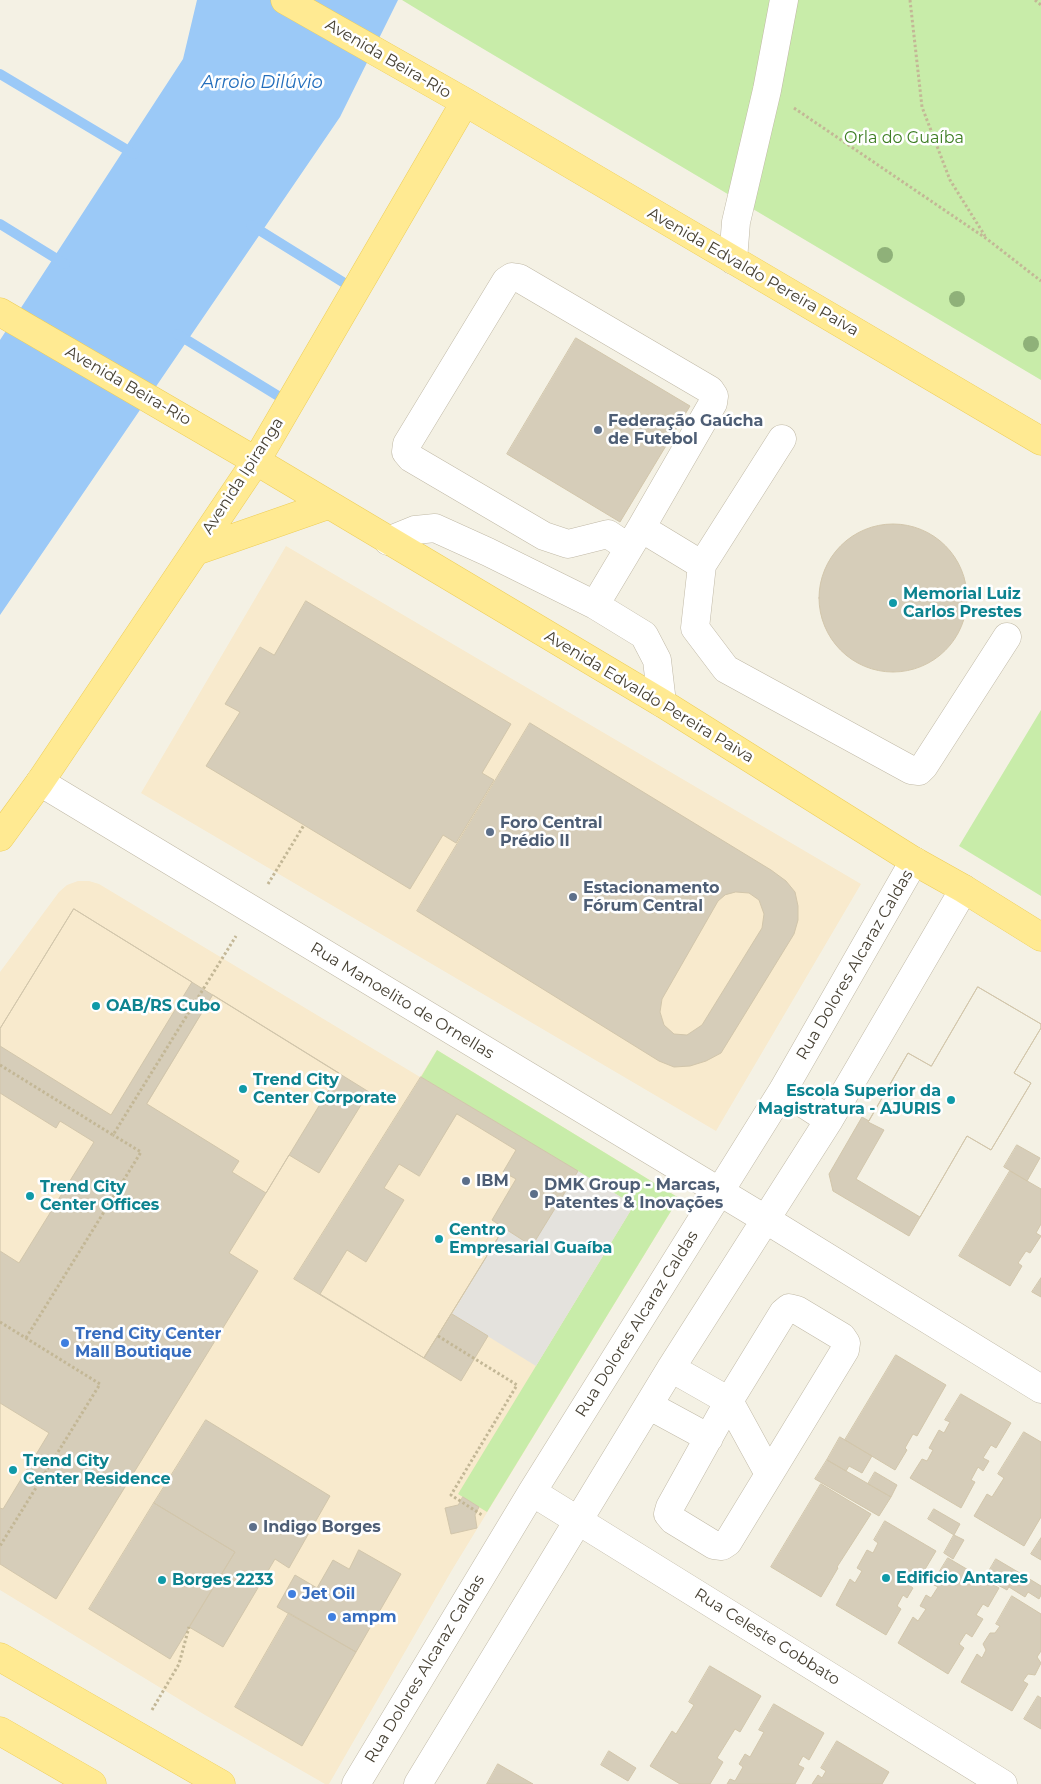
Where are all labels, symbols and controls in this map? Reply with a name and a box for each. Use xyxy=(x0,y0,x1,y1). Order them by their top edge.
street label: Avenida Beira-Rio xyxy=(322,15,454,103)
water label: Arroio Dilúvio xyxy=(201,72,323,94)
park label: Orla do Guaíba xyxy=(844,128,964,148)
street label: Avenida Edvaldo Pereira Paiva xyxy=(644,204,862,340)
street label: Avenida Beira-Rio xyxy=(62,342,194,430)
place label: Federação Gaúcha de Futebol xyxy=(608,411,763,449)
street label: Avenida Ipiranga xyxy=(198,414,288,538)
marker: Federação Gaúcha de Futebol xyxy=(592,424,604,436)
place label: Memorial Luiz Carlos Prestes xyxy=(903,584,1022,622)
marker: Memorial Luiz Carlos Prestes xyxy=(887,597,899,609)
street label: Avenida Edvaldo Pereira Paiva xyxy=(541,627,757,767)
place label: Foro Central Prédio II xyxy=(500,813,603,851)
marker: Foro Central Prédio II xyxy=(484,826,496,838)
street label: Rua Dolores Alcaraz Caldas xyxy=(793,867,917,1063)
place label: Estacionamento Fórum Central xyxy=(583,878,720,916)
marker: Estacionamento Fórum Central xyxy=(567,891,579,903)
street label: Rua Manoelito de Ornellas xyxy=(307,938,497,1064)
place label: OAB/RS Cubo xyxy=(106,996,220,1016)
marker: OAB/RS Cubo xyxy=(90,1000,102,1012)
place label: Trend City Center Corporate xyxy=(253,1070,397,1108)
place label: Escola Superior da Magistratura - AJURIS xyxy=(758,1081,941,1119)
marker: Trend City Center Corporate xyxy=(237,1083,249,1095)
marker: Escola Superior da Magistratura - AJURIS xyxy=(945,1094,957,1106)
place label: IBM xyxy=(476,1171,509,1191)
marker: IBM xyxy=(460,1175,472,1187)
place label: DMK Group - Marcas, Patentes & Inovações xyxy=(544,1175,723,1213)
place label: Trend City Center Offices xyxy=(40,1177,159,1215)
marker: DMK Group - Marcas, Patentes & Inovações xyxy=(528,1188,540,1200)
marker: Trend City Center Offices xyxy=(24,1190,36,1202)
place label: Centro Empresarial Guaíba xyxy=(449,1220,612,1258)
street label: Rua Dolores Alcaraz Caldas xyxy=(572,1227,702,1421)
marker: Centro Empresarial Guaíba xyxy=(433,1233,445,1245)
place label: Trend City Center Mall Boutique xyxy=(75,1324,221,1362)
marker: Trend City Center Mall Boutique xyxy=(59,1337,71,1349)
place label: Trend City Center Residence xyxy=(23,1451,171,1489)
marker: Trend City Center Residence xyxy=(7,1464,19,1476)
place label: Indigo Borges xyxy=(263,1517,381,1537)
marker: Indigo Borges xyxy=(247,1521,259,1533)
place label: Edificio Antares xyxy=(896,1568,1028,1588)
place label: Borges 2233 xyxy=(172,1570,274,1590)
street label: Rua Dolores Alcaraz Caldas xyxy=(361,1571,489,1767)
marker: Edificio Antares xyxy=(880,1572,892,1584)
marker: Borges 2233 xyxy=(156,1574,168,1586)
place label: Jet Oil xyxy=(302,1584,355,1604)
street label: Rua Celeste Gobbato xyxy=(691,1584,843,1690)
marker: Jet Oil xyxy=(286,1588,298,1600)
place label: ampm xyxy=(342,1607,396,1627)
marker: ampm xyxy=(326,1611,338,1623)

